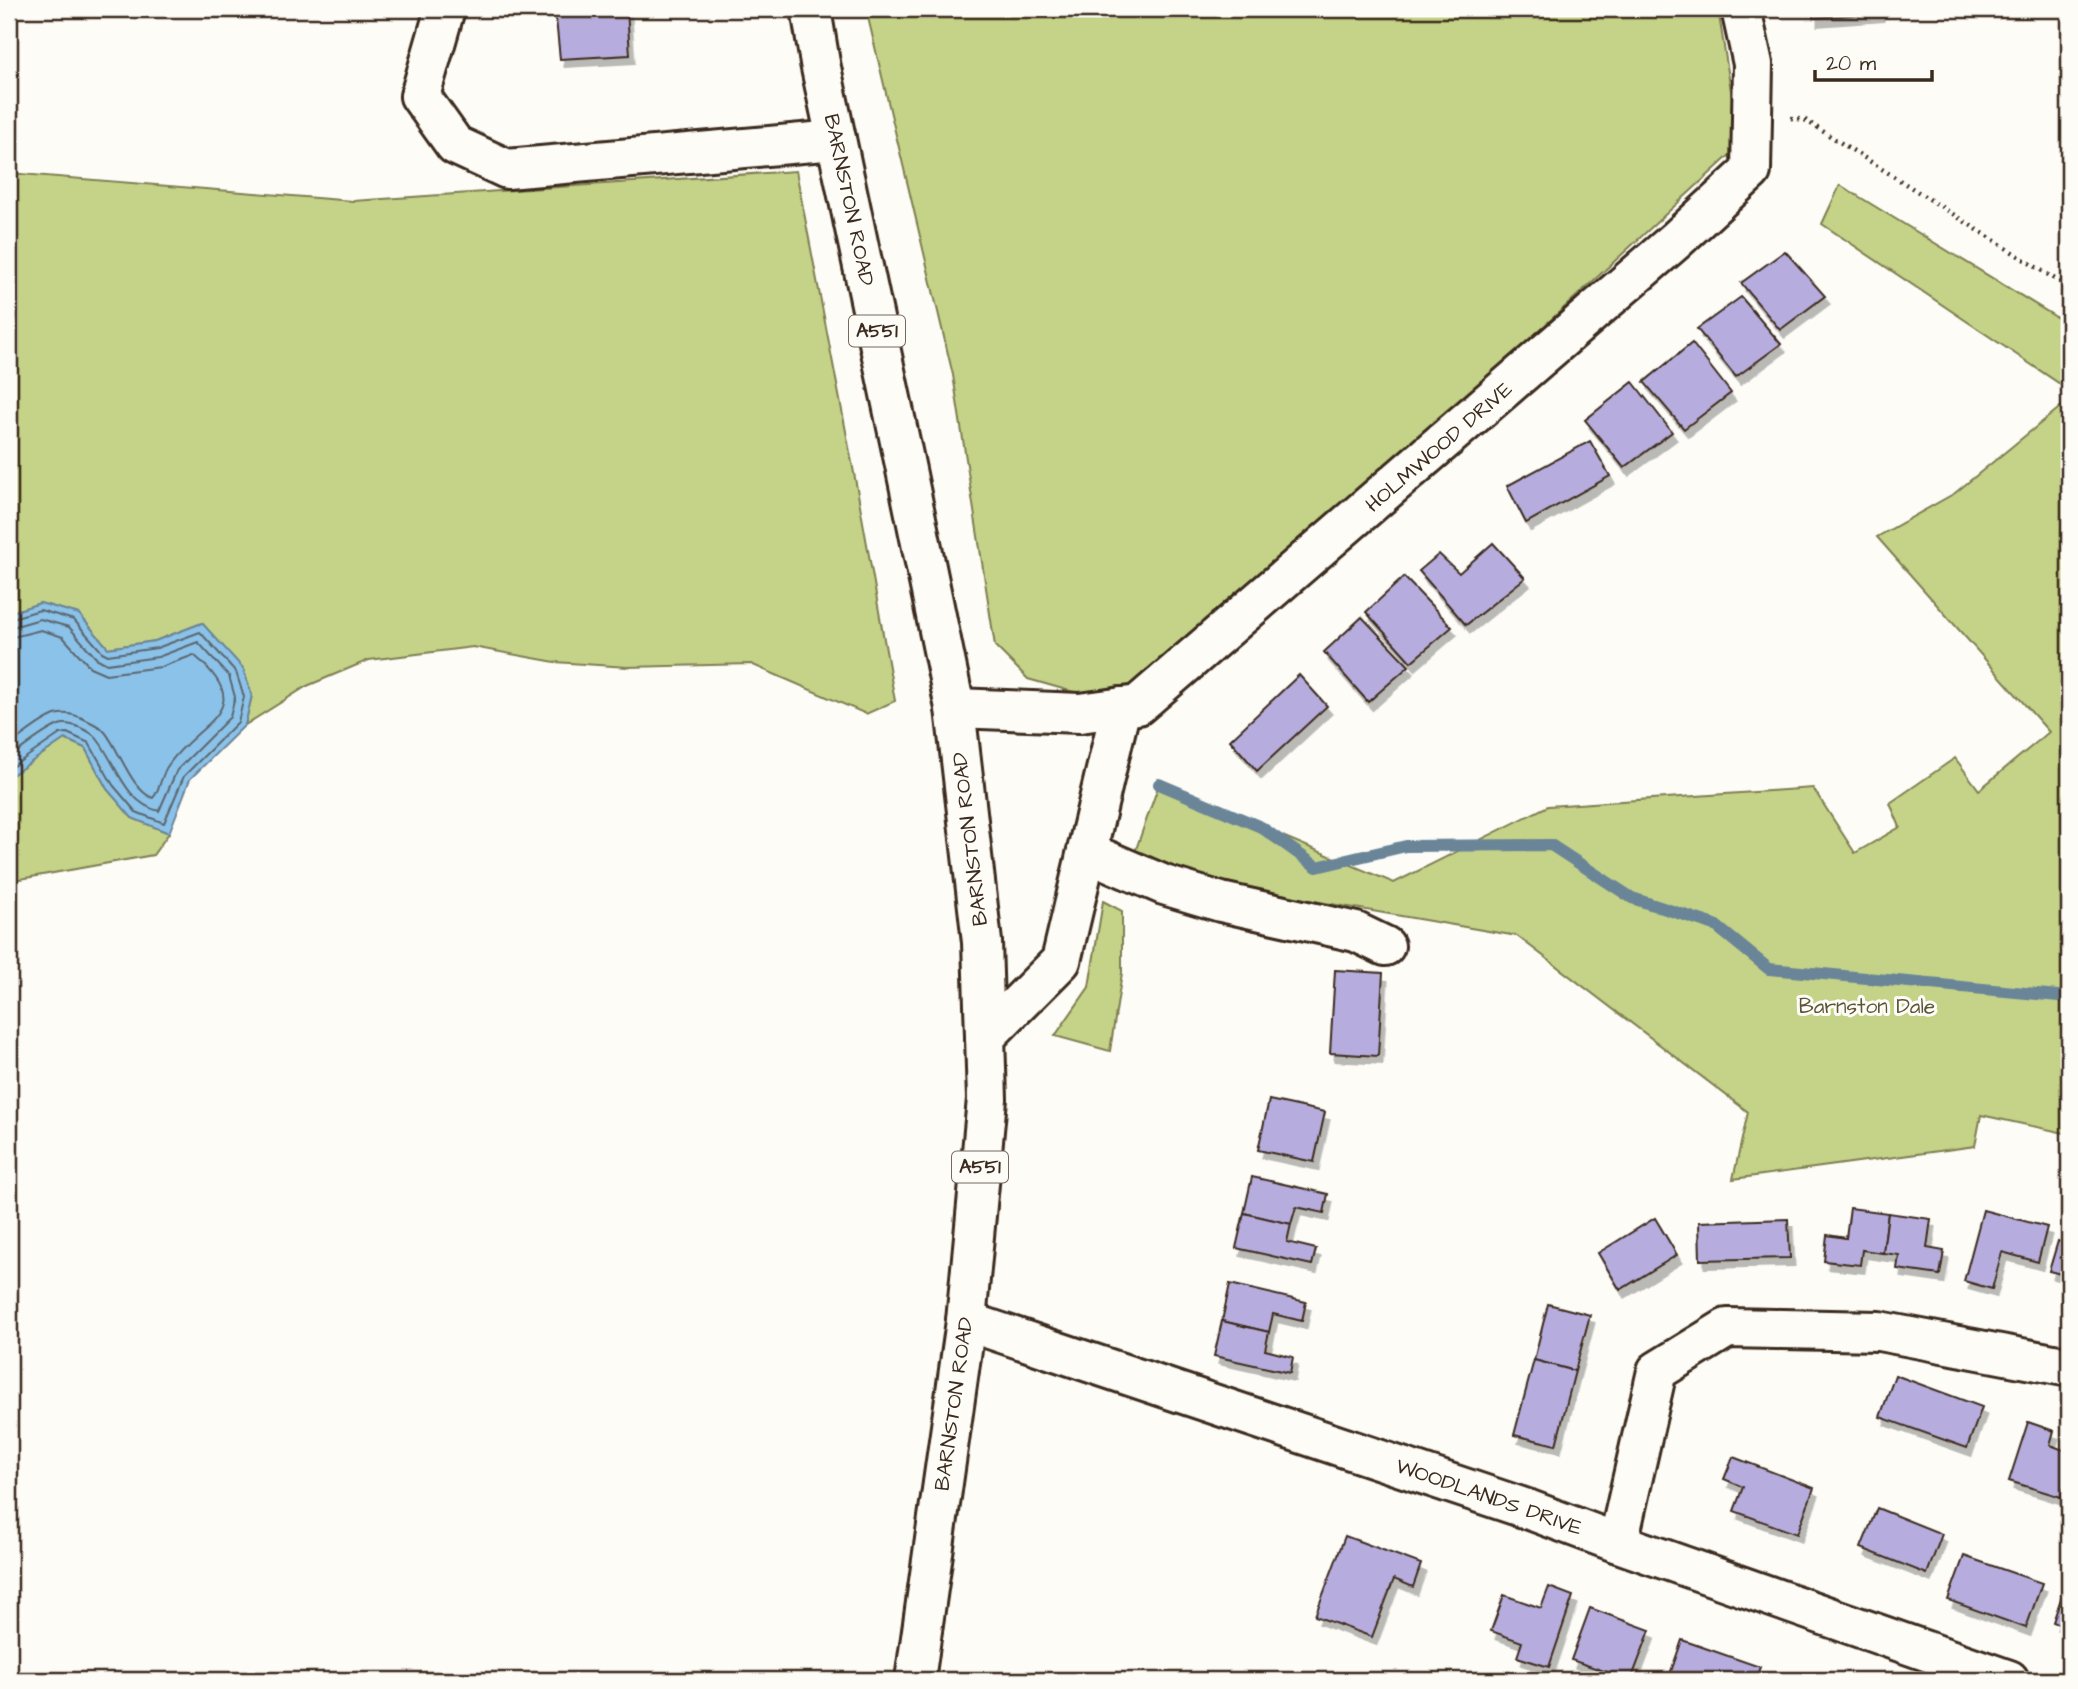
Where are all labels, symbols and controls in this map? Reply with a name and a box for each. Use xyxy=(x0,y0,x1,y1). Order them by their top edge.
scale bar xyxy=(1815,38,1933,82)
text: 20 m xyxy=(1826,49,1877,78)
street label: BARNSTON ROAD xyxy=(817,111,881,289)
road number: A551 xyxy=(849,316,905,346)
street label: HOLMWOOD DRIVE xyxy=(1359,375,1519,519)
street label: BARNSTON ROAD xyxy=(945,750,995,928)
park label: Barnston Dale xyxy=(1799,992,1935,1021)
road number: A551 xyxy=(952,1152,1008,1182)
street label: BARNSTON ROAD xyxy=(927,1315,981,1493)
street label: WOODLANDS DRIVE xyxy=(1392,1451,1587,1543)

